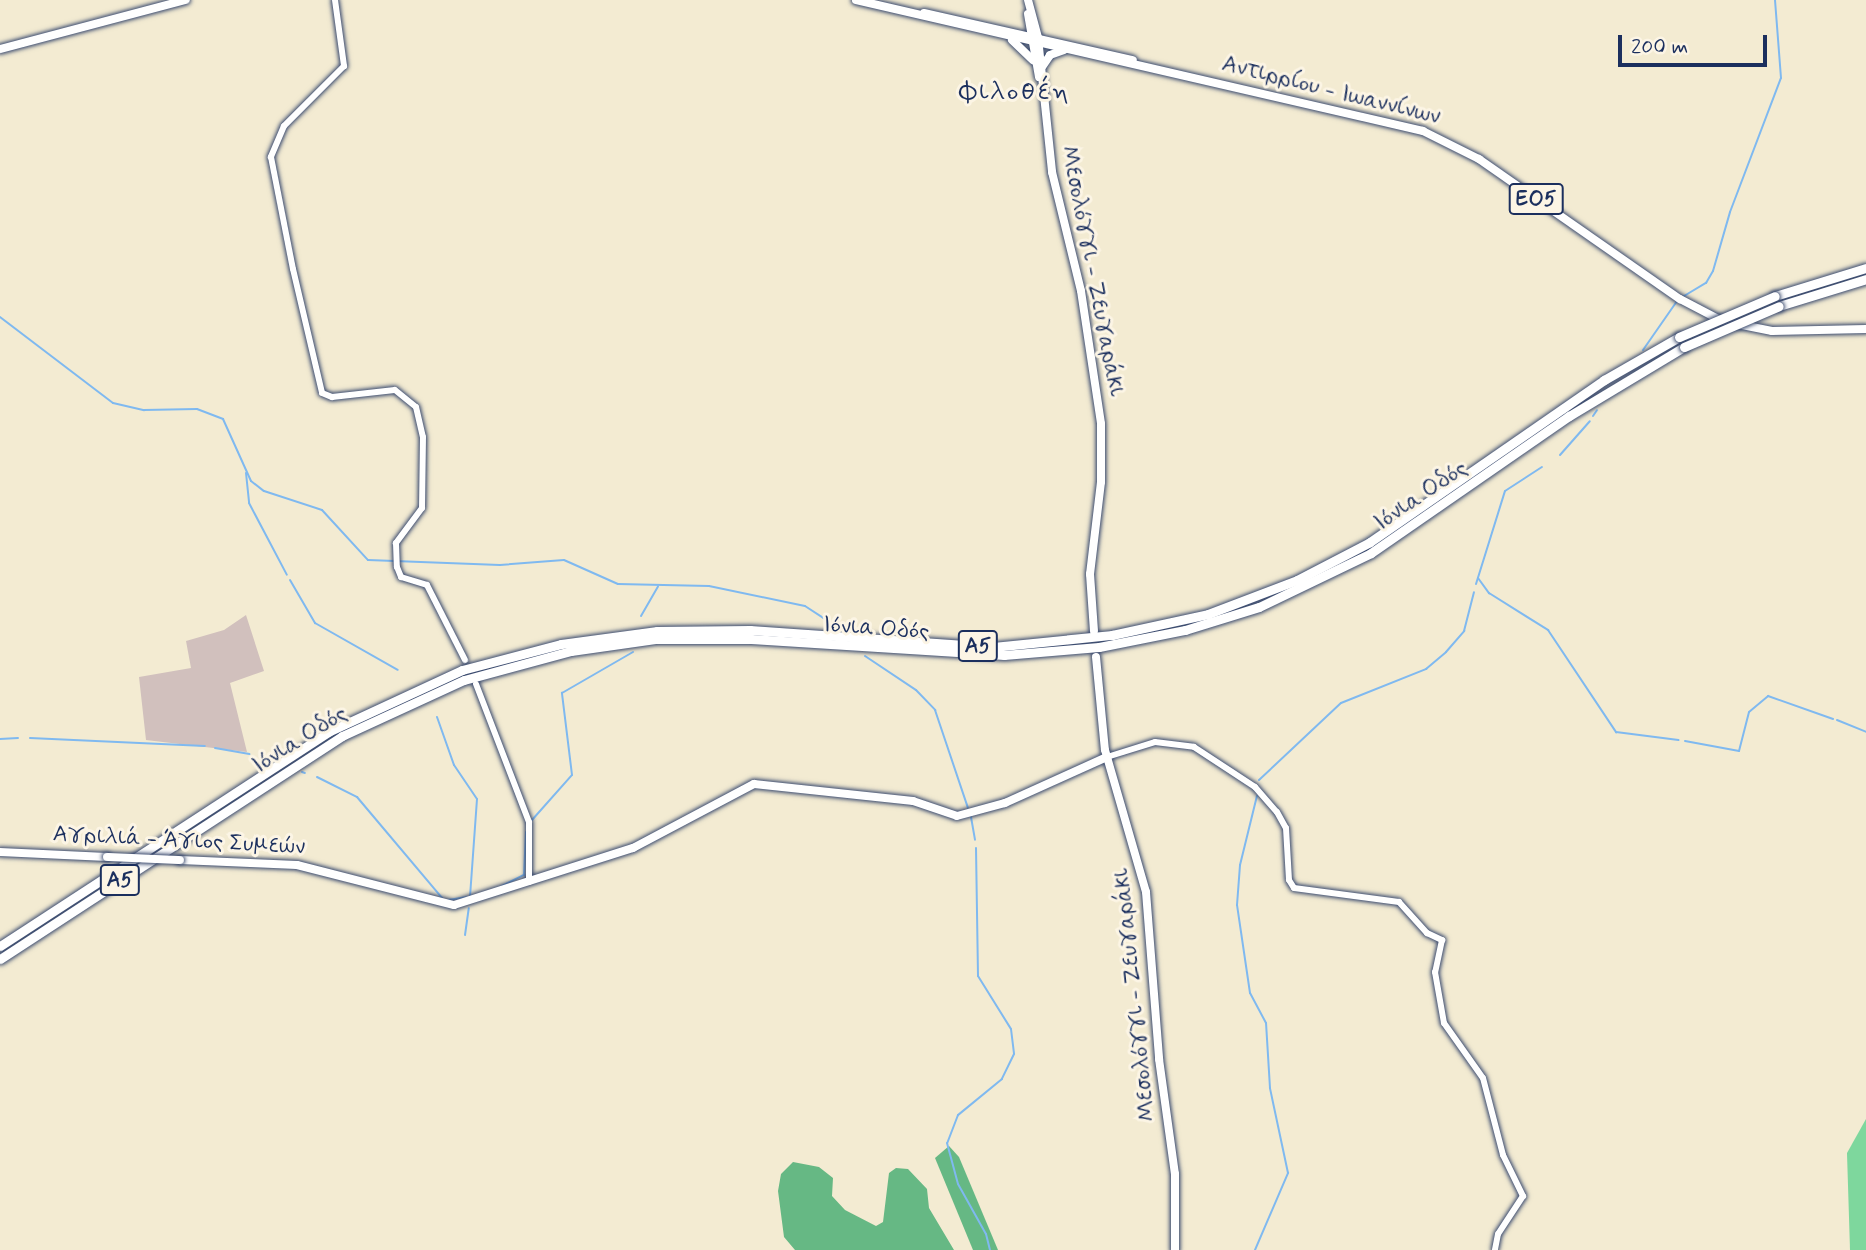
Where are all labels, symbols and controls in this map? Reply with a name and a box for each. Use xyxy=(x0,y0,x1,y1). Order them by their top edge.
scale bar xyxy=(1621,21,1770,65)
text: 200 m xyxy=(1631,33,1688,61)
street label: Αντιρρίου - Ιωαννίνων xyxy=(1219,51,1443,131)
district label: Φιλοθέη xyxy=(960,77,1070,109)
street label: Μεσολόγγι - Ζευγαράκι xyxy=(1054,143,1130,399)
road number: ΕΟ5 xyxy=(1508,182,1564,216)
street label: Ιόνια Οδός xyxy=(1369,455,1473,537)
street label: Ιόνια Οδός xyxy=(822,612,930,646)
road number: Α5 xyxy=(957,628,999,664)
street label: Ιόνια Οδός xyxy=(247,700,353,780)
street label: Αγριλιά - Άγιος Συμεών xyxy=(52,821,306,861)
road number: Α5 xyxy=(99,862,141,898)
street label: Μεσολόγγι - Ζευγαράκι xyxy=(1108,867,1162,1123)

